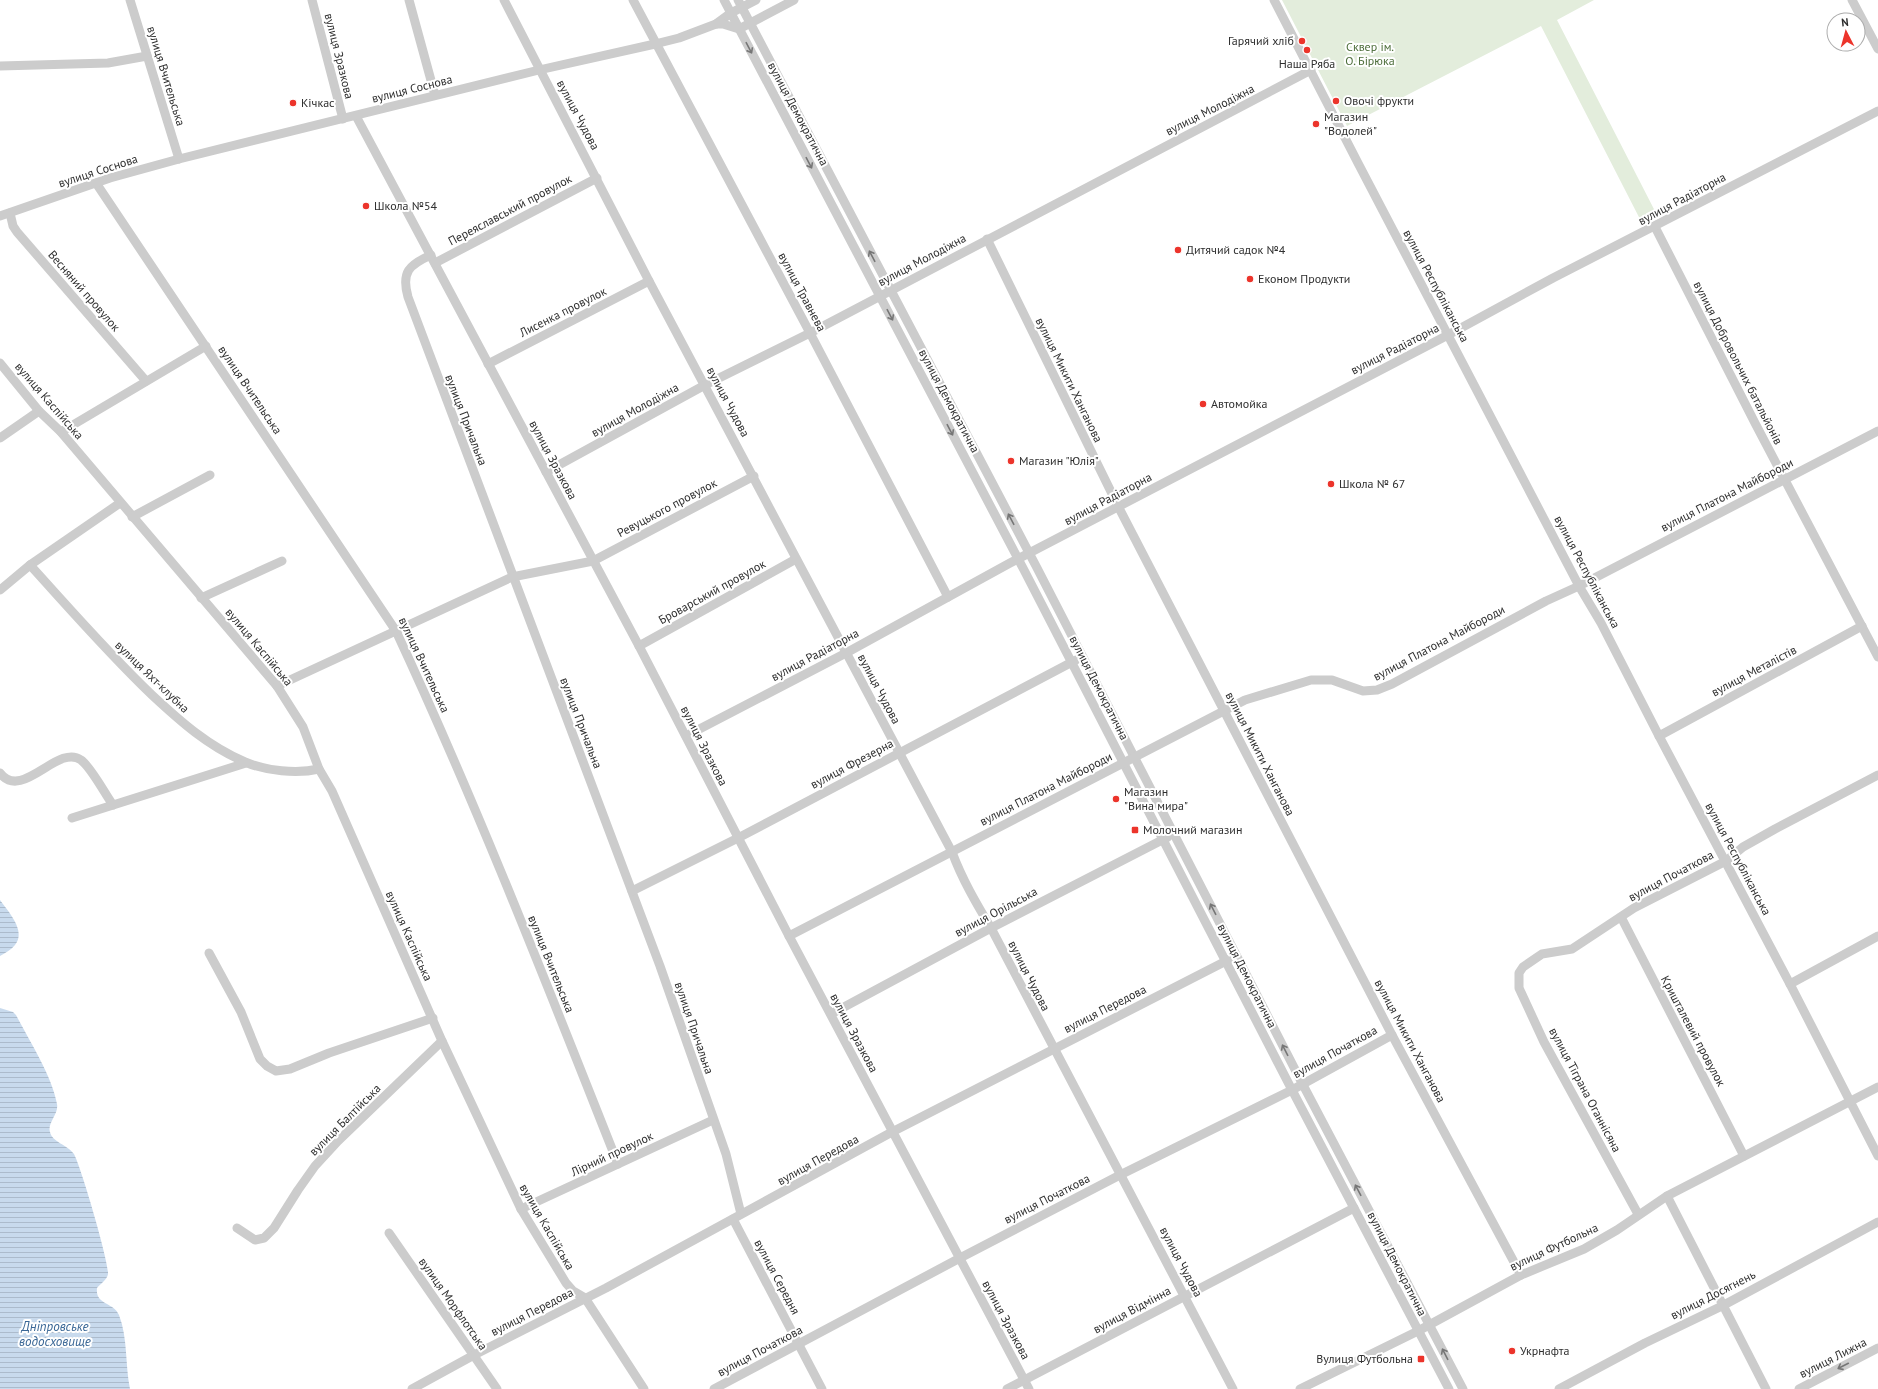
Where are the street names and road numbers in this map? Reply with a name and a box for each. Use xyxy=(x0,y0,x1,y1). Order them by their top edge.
street label: вулиця Зразкова xyxy=(322,12,357,100)
street label: вулиця Вчительська xyxy=(144,24,189,128)
street label: вулиця Демократична xyxy=(765,59,832,168)
street label: вулиця Соснова xyxy=(370,71,454,106)
street label: вулиця Чудова xyxy=(554,77,603,152)
street label: вулиця Молодіжна xyxy=(1163,81,1257,138)
street label: вулиця Соснова xyxy=(56,151,139,190)
street label: вулиця Радіаторна xyxy=(1635,169,1728,228)
street label: Переяславський провулок xyxy=(445,171,574,248)
street label: вулиця Республіканська xyxy=(1400,227,1473,345)
street label: вулиця Молодіжна xyxy=(875,230,968,289)
street label: Весняний провулок xyxy=(45,247,124,334)
street label: вулиця Травнева xyxy=(775,250,830,334)
street label: вулиця Добровольчих батальйонів xyxy=(1691,279,1786,447)
street label: Лисенка провулок xyxy=(516,283,609,340)
street label: вулиця Микити Ханганова xyxy=(1033,315,1106,445)
street label: вулиця Радіаторна xyxy=(1348,320,1442,377)
street label: вулиця Вчительська xyxy=(215,343,286,437)
street label: вулиця Демократична xyxy=(916,346,983,455)
street label: вулиця Каспійська xyxy=(12,359,87,442)
street label: вулиця Чудова xyxy=(704,364,753,439)
street label: вулиця Причальна xyxy=(442,372,491,468)
street label: вулиця Молодіжна xyxy=(588,379,681,440)
street label: вулиця Зразкова xyxy=(526,418,581,502)
street label: вулиця Платона Майбороди xyxy=(1658,455,1796,535)
street label: вулиця Радіаторна xyxy=(1061,469,1154,528)
street label: Ревуцького провулок xyxy=(614,475,720,540)
street label: вулиця Республіканська xyxy=(1551,513,1624,631)
street label: Броварський провулок xyxy=(656,556,768,627)
street label: вулиця Платона Майбороди xyxy=(1370,601,1507,684)
street label: вулиця Каспійська xyxy=(222,605,296,689)
street label: вулиця Вчительська xyxy=(396,615,453,715)
street label: вулиця Радіаторна xyxy=(768,625,861,684)
street label: вулиця Демократична xyxy=(1067,633,1132,742)
street label: вулиця Яхт-клубна xyxy=(112,637,193,716)
street label: вулиця Металістів xyxy=(1709,642,1799,699)
street label: вулиця Чудова xyxy=(855,651,904,726)
street label: вулиця Причальна xyxy=(557,675,606,771)
street label: вулиця Микити Ханганова xyxy=(1223,689,1298,818)
street label: вулиця Зразкова xyxy=(678,703,731,788)
street label: вулиця Фрезерна xyxy=(808,735,896,792)
street label: вулиця Платона Майбороди xyxy=(977,749,1115,829)
street label: вулиця Республіканська xyxy=(1702,800,1775,918)
street label: вулиця Початкова xyxy=(1626,847,1716,904)
street label: вулиця Орільська xyxy=(952,883,1040,940)
street label: вулиця Каспійська xyxy=(383,888,436,983)
street label: вулиця Вчительська xyxy=(525,913,578,1015)
street label: вулиця Демократична xyxy=(1215,921,1280,1030)
street label: вулиця Чудова xyxy=(1005,938,1054,1014)
street label: Кришталевий провулок xyxy=(1658,973,1729,1089)
street label: вулиця Микити Ханганова xyxy=(1372,977,1449,1105)
street label: вулиця Причальна xyxy=(672,980,717,1076)
street label: вулиця Передова xyxy=(1061,981,1149,1036)
street label: вулиця Зразкова xyxy=(827,991,882,1075)
street label: вулиця Початкова xyxy=(1290,1022,1380,1081)
street label: вулиця Тіграна Оганнісяна xyxy=(1546,1025,1625,1155)
street label: вулиця Балтійська xyxy=(306,1081,384,1159)
street label: Лірний провулок xyxy=(567,1128,655,1180)
street label: вулиця Передова xyxy=(774,1131,861,1188)
street label: вулиця Початкова xyxy=(1001,1170,1092,1227)
street label: вулиця Каспійська xyxy=(517,1181,578,1273)
street label: вулиця Демократична xyxy=(1365,1209,1430,1318)
street label: вулиця Футбольна xyxy=(1507,1219,1600,1274)
street label: вулиця Чудова xyxy=(1157,1224,1206,1299)
street label: вулиця Середня xyxy=(751,1237,804,1317)
street label: вулиця Морфлотська xyxy=(416,1255,491,1353)
street label: вулиця Досягнень xyxy=(1668,1266,1758,1322)
street label: вулиця Зразкова xyxy=(979,1278,1034,1362)
street label: вулиця Відмінна xyxy=(1090,1283,1173,1336)
street label: вулиця Передова xyxy=(488,1284,576,1339)
street label: вулиця Початкова xyxy=(715,1322,805,1379)
street label: вулиця Лижна xyxy=(1797,1334,1869,1381)

